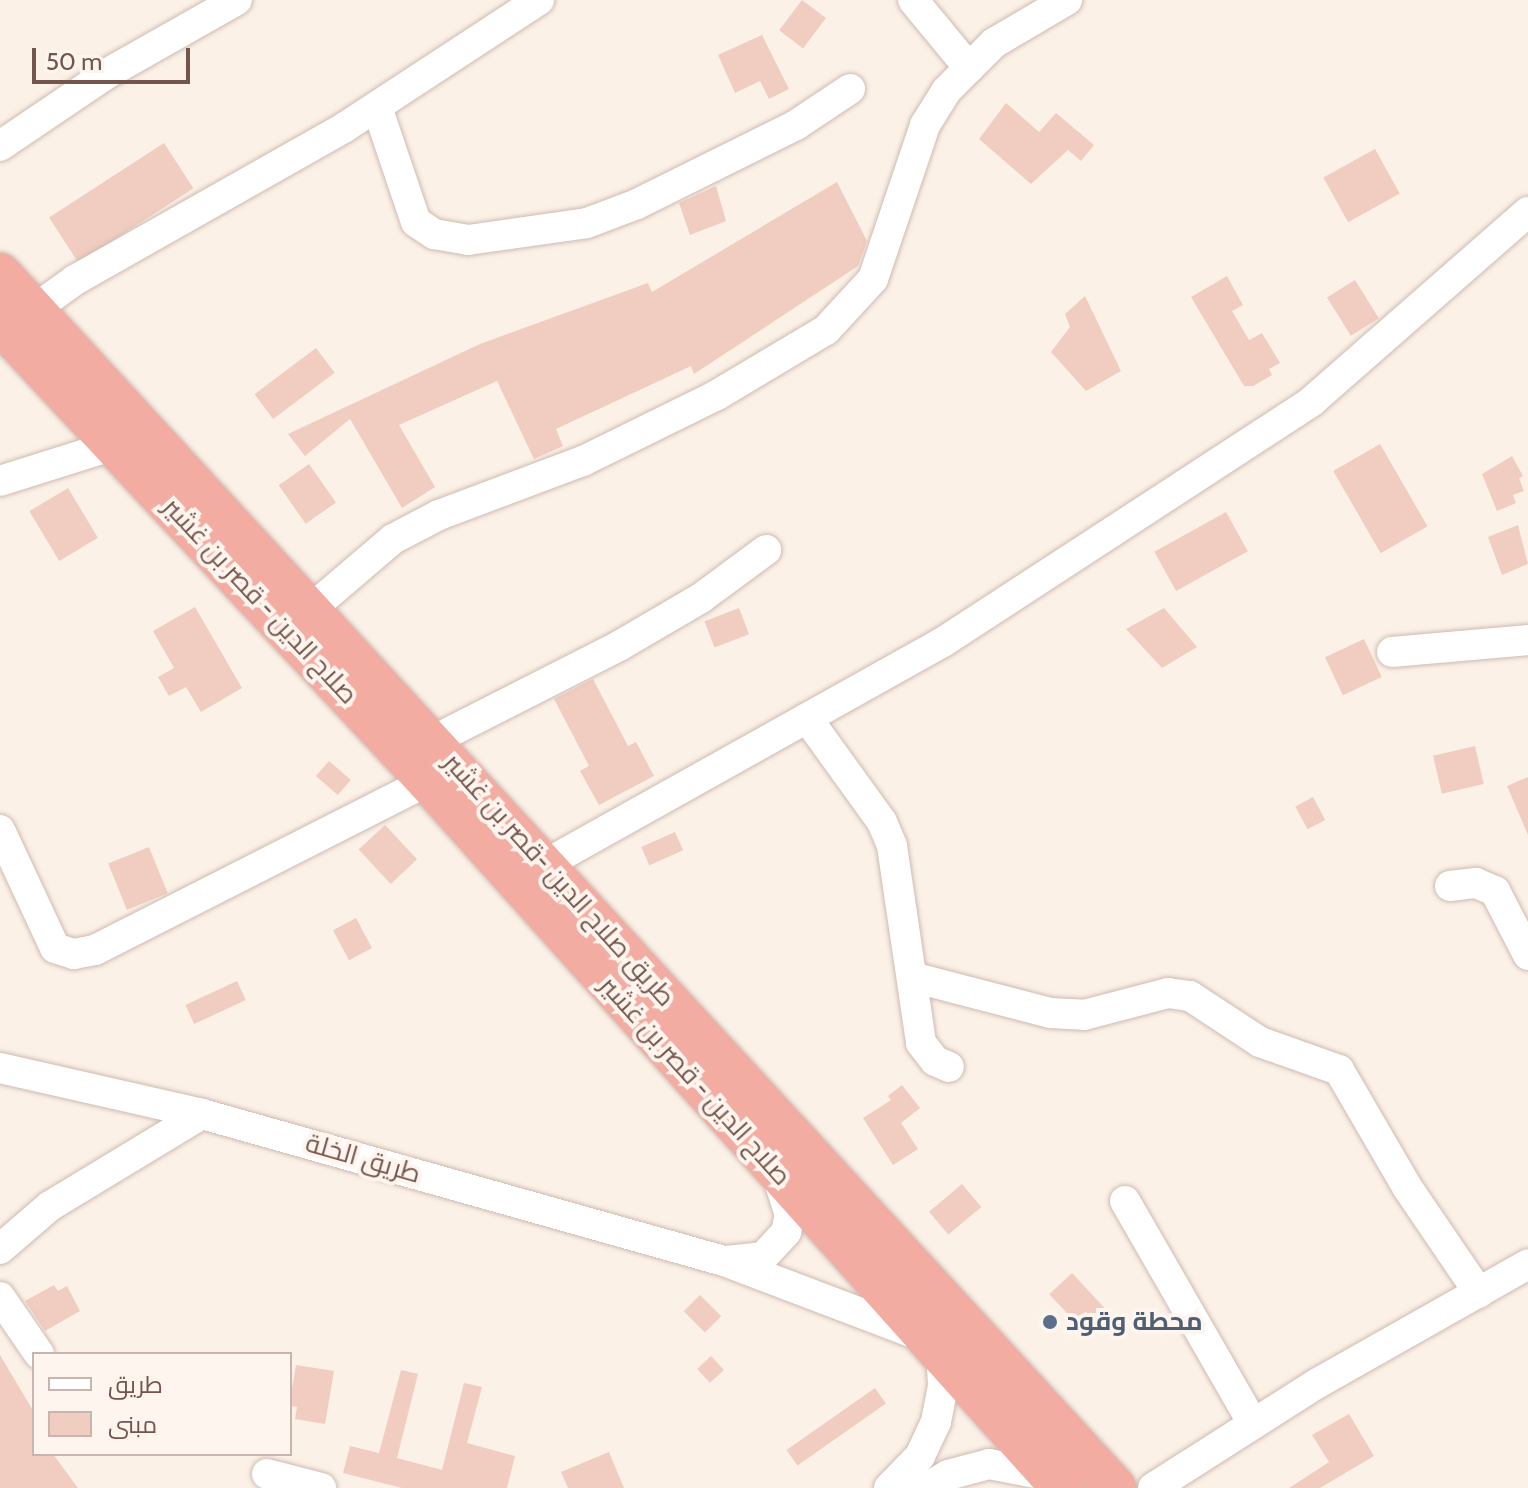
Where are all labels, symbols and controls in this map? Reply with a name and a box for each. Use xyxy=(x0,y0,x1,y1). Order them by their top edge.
scale bar xyxy=(36,32,194,82)
text: 50 m xyxy=(46,47,102,76)
street label: صلاح الدين - قصر بن غشير xyxy=(156,491,364,711)
street label: طريق صلاح الدين -قصر بن غشير xyxy=(437,747,681,1013)
street label: صلاح الدين - قصر بن غشير xyxy=(593,970,797,1192)
street label: طريق الخلة xyxy=(302,1128,424,1190)
place label: محطة وقود xyxy=(1066,1306,1203,1338)
marker: محطة وقود xyxy=(1041,1313,1059,1331)
legend xyxy=(32,1352,292,1456)
text: طريق xyxy=(108,1370,163,1399)
text: مبنى xyxy=(108,1410,157,1439)

